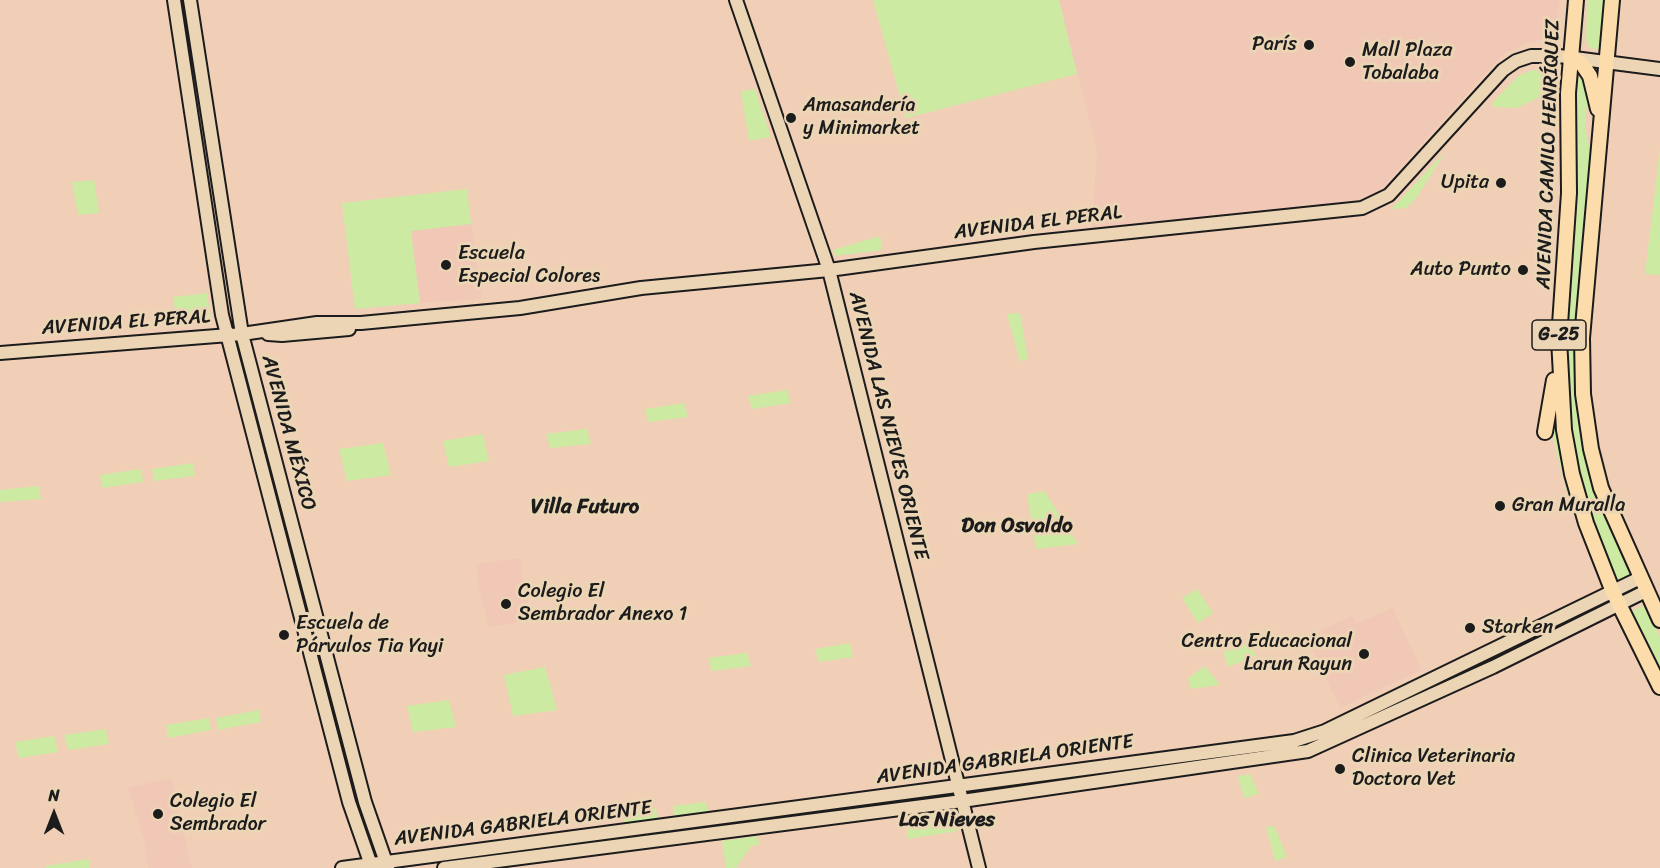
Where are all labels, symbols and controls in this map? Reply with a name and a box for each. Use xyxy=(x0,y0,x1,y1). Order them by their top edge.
street label: AVENIDA CAMILO HENRÍQUEZ xyxy=(1532,18,1566,290)
place label: París xyxy=(1252,33,1297,57)
marker: París xyxy=(1302,38,1316,52)
place label: Mall Plaza Tobalaba xyxy=(1362,39,1452,86)
marker: Mall Plaza Tobalaba xyxy=(1343,55,1357,69)
place label: Amasandería y Minimarket xyxy=(803,94,920,141)
marker: Amasandería y Minimarket xyxy=(784,111,798,125)
place label: Upita xyxy=(1441,171,1489,195)
marker: Upita xyxy=(1494,176,1508,190)
street label: AVENIDA EL PERAL xyxy=(953,201,1123,245)
place label: Escuela Especial Colores xyxy=(458,242,600,289)
marker: Escuela Especial Colores xyxy=(439,258,453,272)
place label: Auto Punto xyxy=(1411,258,1511,282)
marker: Auto Punto xyxy=(1516,263,1530,277)
street label: AVENIDA LAS NIEVES ORIENTE xyxy=(843,289,933,563)
street label: AVENIDA EL PERAL xyxy=(41,305,211,341)
road number: G-25 xyxy=(1532,320,1586,350)
street label: AVENIDA MÉXICO xyxy=(256,353,320,513)
place label: Gran Muralla xyxy=(1512,494,1625,518)
district label: Villa Futuro xyxy=(531,495,639,521)
marker: Gran Muralla xyxy=(1493,499,1507,513)
district label: Don Osvaldo xyxy=(961,514,1073,540)
place label: Colegio El Sembrador Anexo 1 xyxy=(518,580,687,627)
marker: Colegio El Sembrador Anexo 1 xyxy=(499,597,513,611)
place label: Escuela de Párvulos Tia Yayi xyxy=(296,612,443,659)
place label: Starken xyxy=(1482,616,1553,640)
marker: Starken xyxy=(1463,621,1477,635)
marker: Escuela de Párvulos Tia Yayi xyxy=(277,628,291,642)
place label: Centro Educacional Larun Rayun xyxy=(1182,630,1352,677)
marker: Centro Educacional Larun Rayun xyxy=(1357,647,1371,661)
street label: AVENIDA GABRIELA ORIENTE xyxy=(875,730,1135,790)
place label: Clinica Veterinaria Doctora Vet xyxy=(1352,745,1515,792)
marker: Clinica Veterinaria Doctora Vet xyxy=(1333,762,1347,776)
text: N xyxy=(48,781,60,810)
north arrow xyxy=(24,784,84,844)
place label: Colegio El Sembrador xyxy=(170,790,266,837)
street label: AVENIDA GABRIELA ORIENTE xyxy=(393,796,653,852)
marker: Colegio El Sembrador xyxy=(151,807,165,821)
district label: Las Nieves xyxy=(899,808,995,834)

